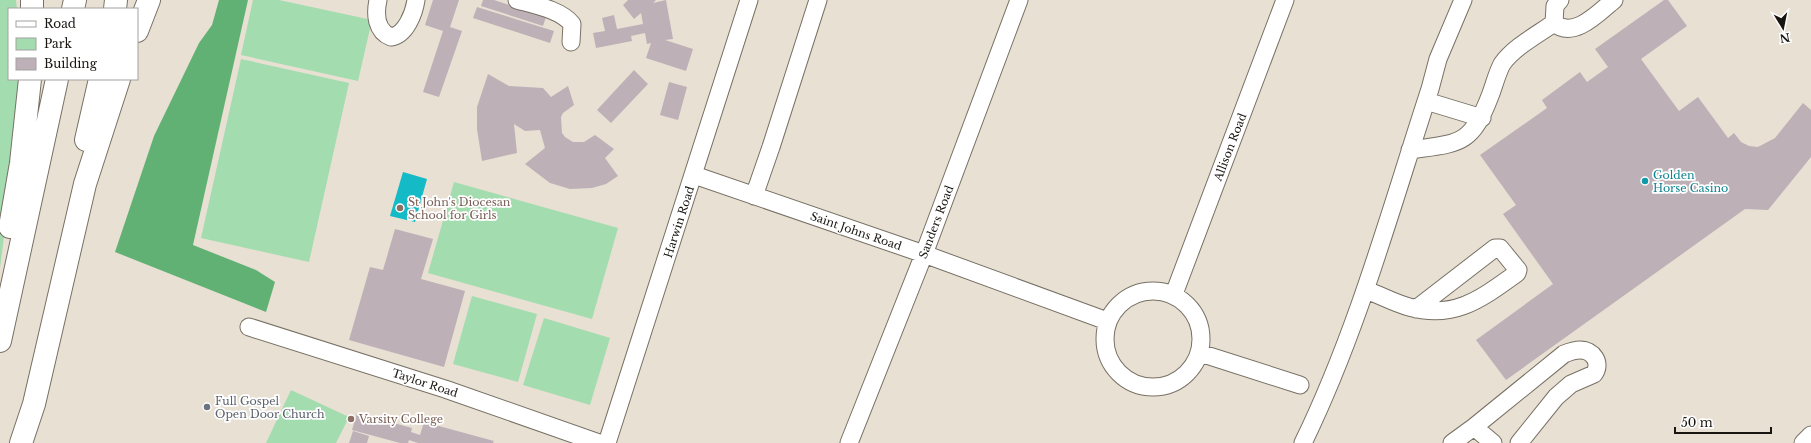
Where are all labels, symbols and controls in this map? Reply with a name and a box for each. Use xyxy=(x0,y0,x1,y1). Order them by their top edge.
legend xyxy=(8,8,138,80)
north arrow xyxy=(1763,8,1803,48)
text: Road xyxy=(44,16,76,31)
text: N xyxy=(1778,30,1791,46)
text: Park xyxy=(44,36,72,51)
text: Building xyxy=(44,56,98,71)
street label: Allison Road xyxy=(1210,111,1250,184)
place label: Golden Horse Casino xyxy=(1653,168,1728,195)
marker: Golden Horse Casino xyxy=(1640,176,1650,186)
street label: Sanders Road xyxy=(916,183,957,261)
street label: Harwin Road xyxy=(661,184,697,260)
place label: St John's Diocesan School for Girls xyxy=(408,195,511,222)
marker: St John's Diocesan School for Girls xyxy=(395,203,405,213)
street label: Saint Johns Road xyxy=(809,209,904,253)
street label: Taylor Road xyxy=(390,366,460,400)
place label: Full Gospel Open Door Church xyxy=(215,394,325,421)
marker: Full Gospel Open Door Church xyxy=(202,402,212,412)
scale bar xyxy=(1675,409,1771,435)
place label: Varsity College xyxy=(358,412,443,426)
marker: Varsity College xyxy=(346,414,356,424)
text: 50 m xyxy=(1681,415,1713,430)

